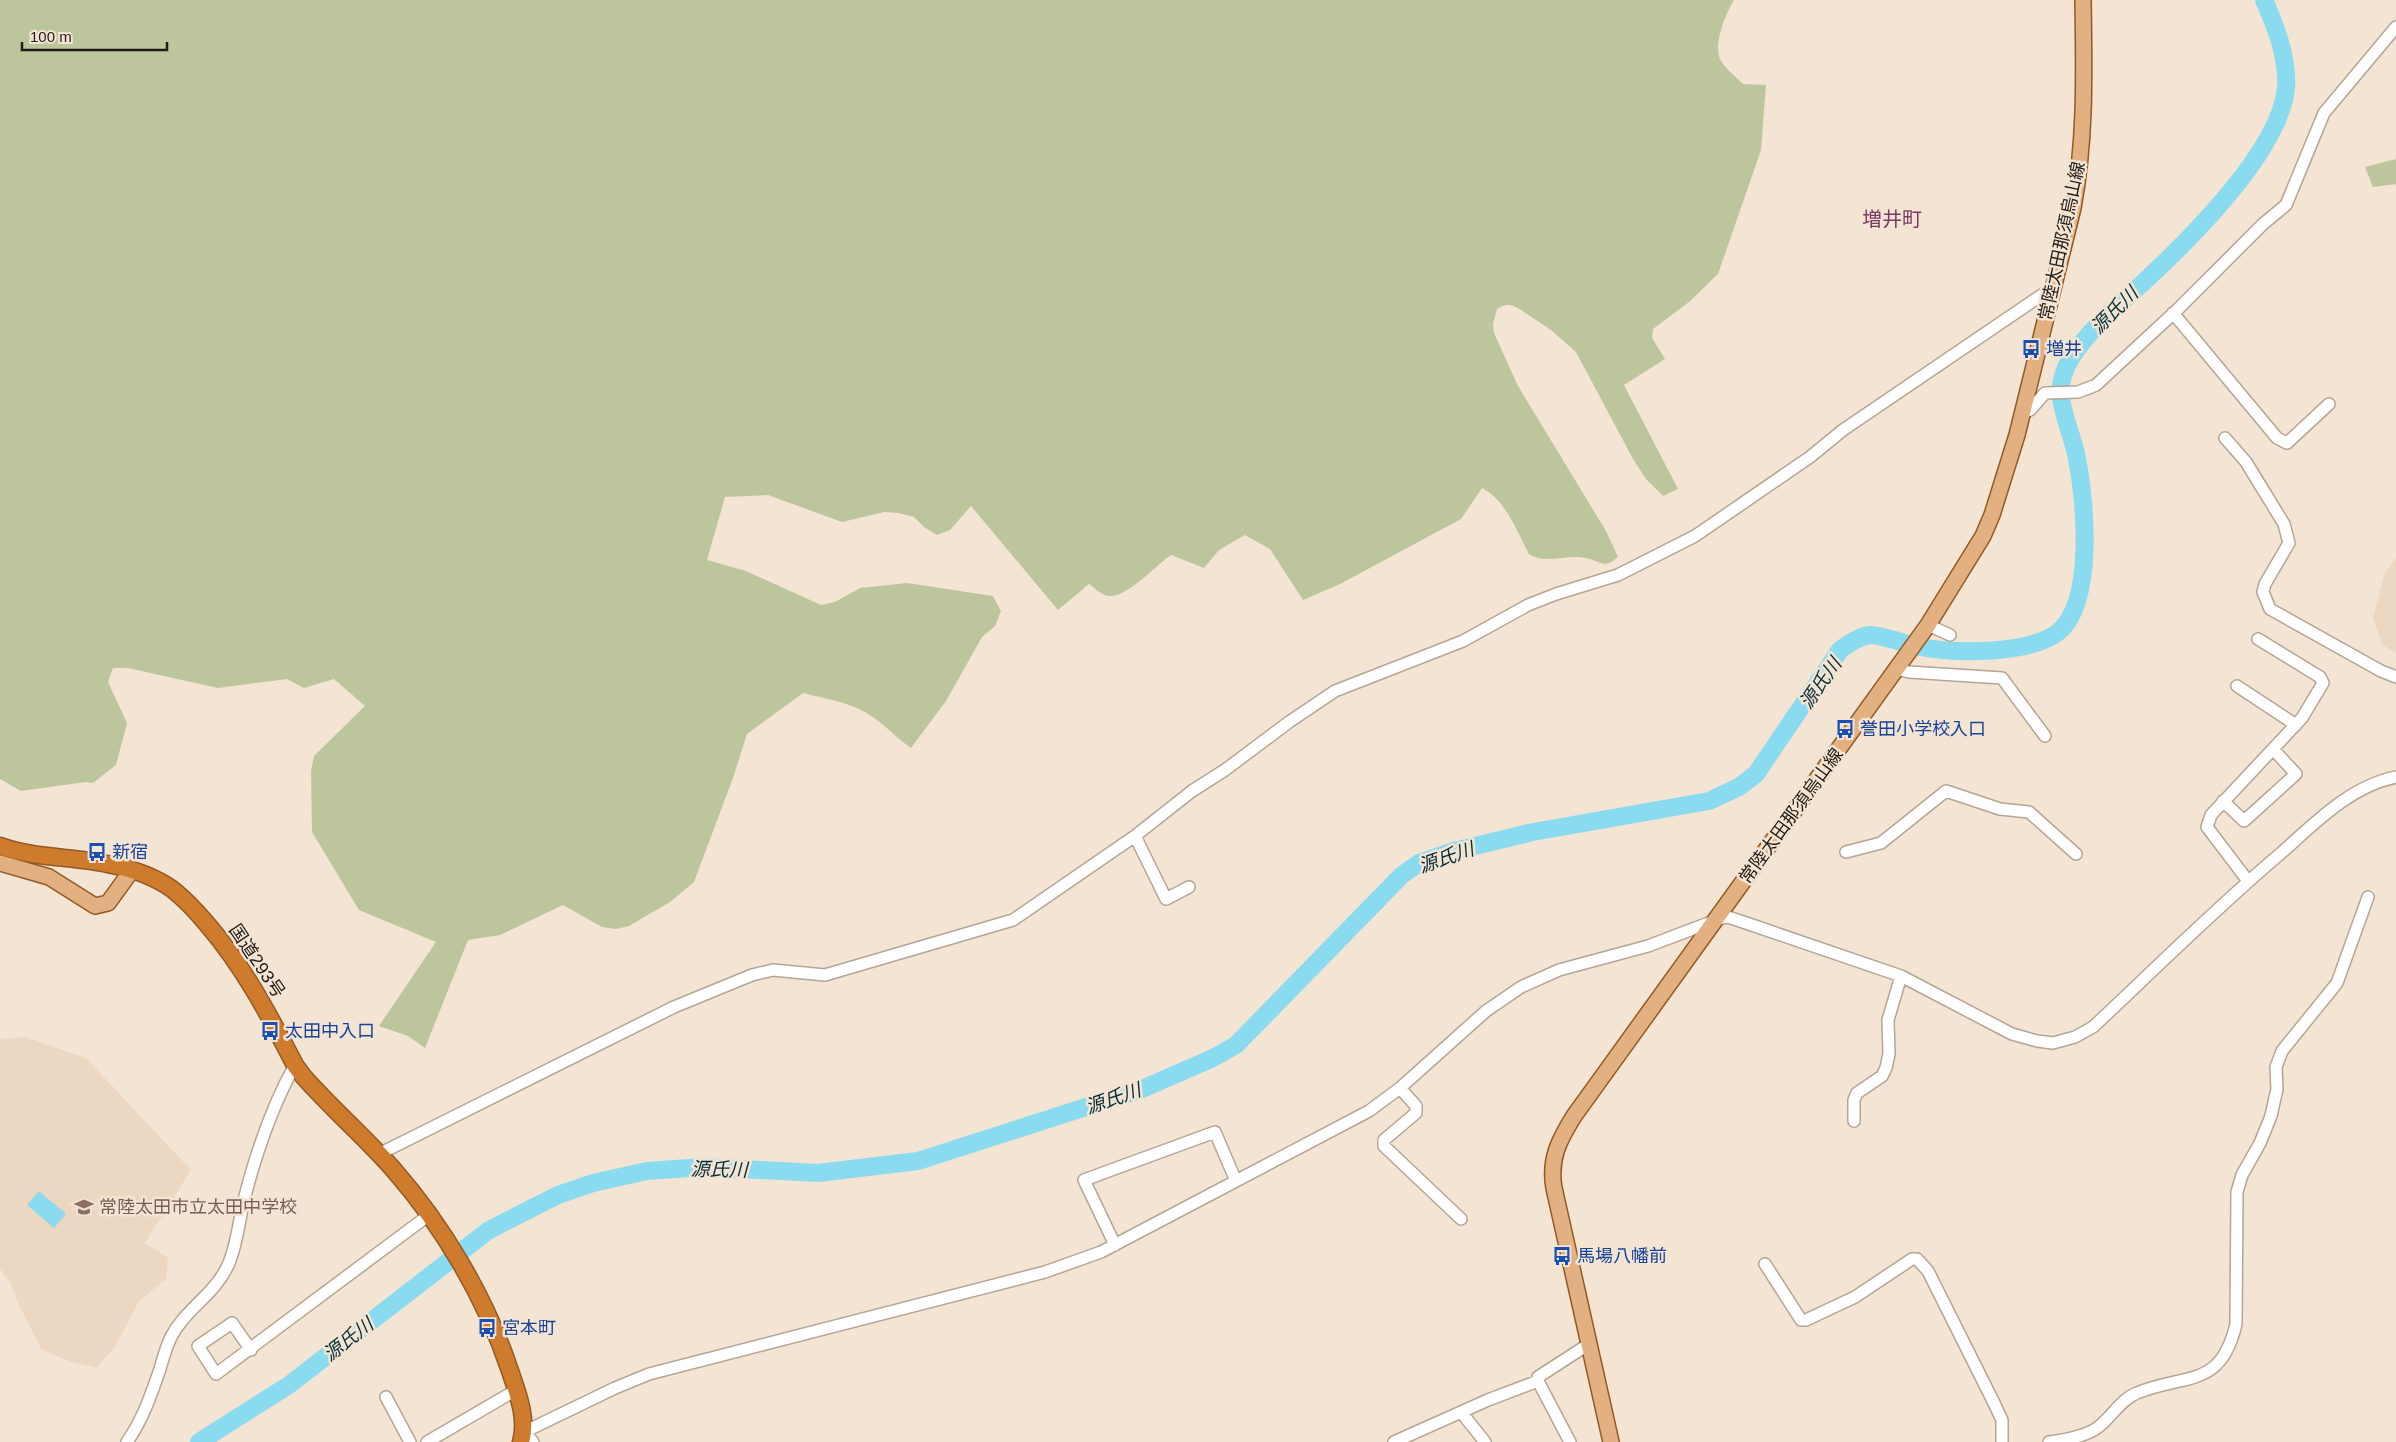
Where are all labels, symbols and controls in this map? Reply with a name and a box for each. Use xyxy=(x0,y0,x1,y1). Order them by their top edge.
scale bar xyxy=(22,20,168,52)
text: 100 m xyxy=(30,28,72,45)
street label: 常陸太田那須烏山線 xyxy=(2035,160,2089,322)
district label: 増井町 xyxy=(1862,208,1922,230)
water label: 源氏川 xyxy=(2087,281,2143,338)
bus stop icon: 増井 xyxy=(2020,338,2042,360)
place label: 増井 xyxy=(2046,339,2082,359)
water label: 源氏川 xyxy=(1795,652,1847,713)
bus stop icon: 誉田小学校入口 xyxy=(1834,718,1856,740)
place label: 誉田小学校入口 xyxy=(1860,719,1986,739)
street label: 常陸太田那須烏山線 xyxy=(1735,745,1847,887)
water label: 源氏川 xyxy=(1416,838,1478,877)
bus stop icon: 新宿 xyxy=(86,841,108,863)
place label: 新宿 xyxy=(112,842,148,862)
street label: 国道293号 xyxy=(225,921,289,1001)
bus stop icon: 太田中入口 xyxy=(259,1020,281,1042)
place label: 太田中入口 xyxy=(285,1021,375,1041)
water label: 源氏川 xyxy=(1083,1079,1145,1118)
water label: 源氏川 xyxy=(690,1159,750,1181)
school or university icon: 常陸太田市立太田中学校 xyxy=(73,1196,95,1218)
place label: 常陸太田市立太田中学校 xyxy=(99,1197,297,1217)
bus stop icon: 馬場八幡前 xyxy=(1551,1245,1573,1267)
place label: 馬場八幡前 xyxy=(1577,1246,1667,1266)
water label: 源氏川 xyxy=(319,1312,379,1365)
bus stop icon: 宮本町 xyxy=(476,1317,498,1339)
place label: 宮本町 xyxy=(502,1318,556,1338)

